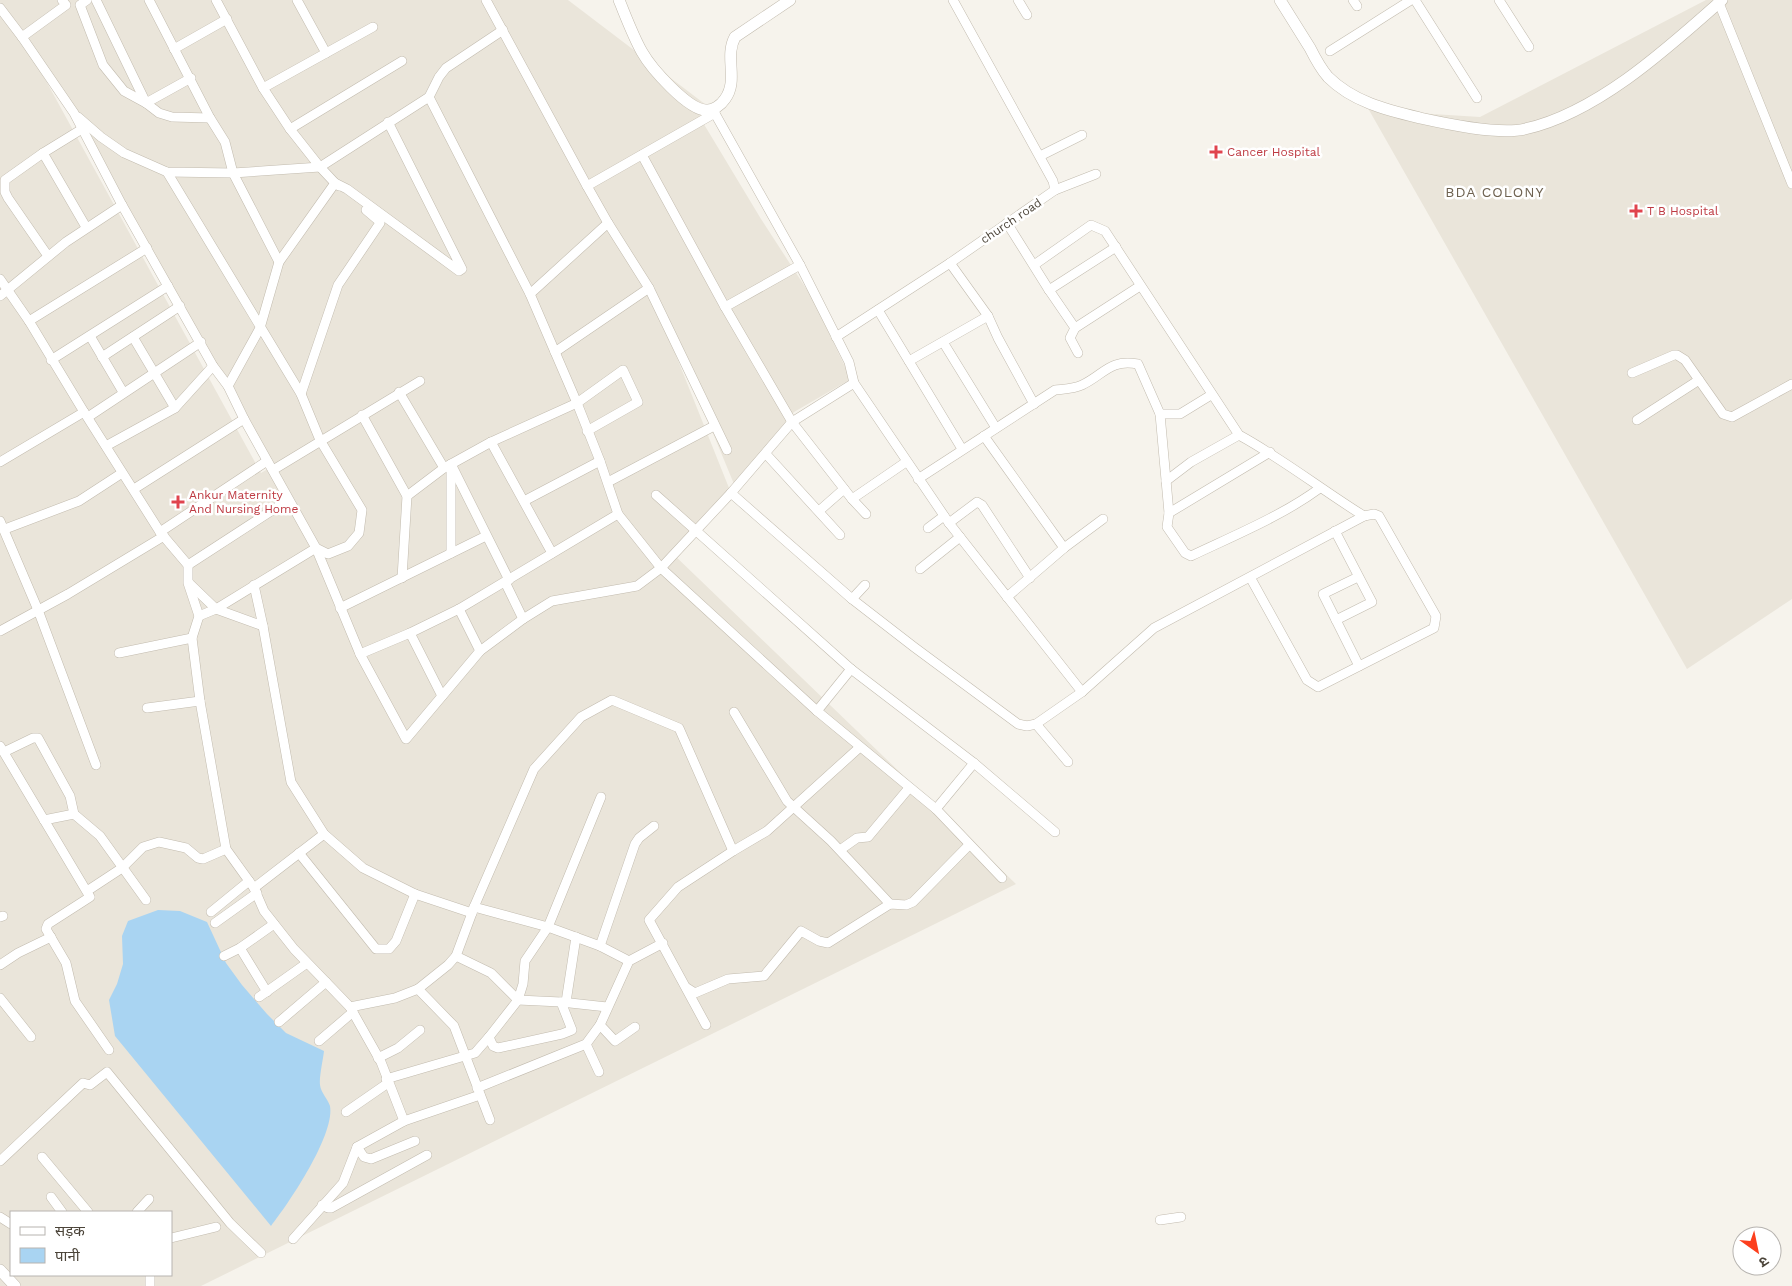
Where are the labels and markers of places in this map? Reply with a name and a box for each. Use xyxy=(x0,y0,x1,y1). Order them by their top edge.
marker: Cancer Hospital xyxy=(1209,145,1223,159)
place label: Cancer Hospital xyxy=(1227,145,1321,159)
marker: T B Hospital xyxy=(1629,204,1643,218)
place label: T B Hospital xyxy=(1647,204,1719,218)
place label: Ankur Maternity And Nursing Home xyxy=(189,488,298,516)
marker: Ankur Maternity And Nursing Home xyxy=(171,495,185,509)

